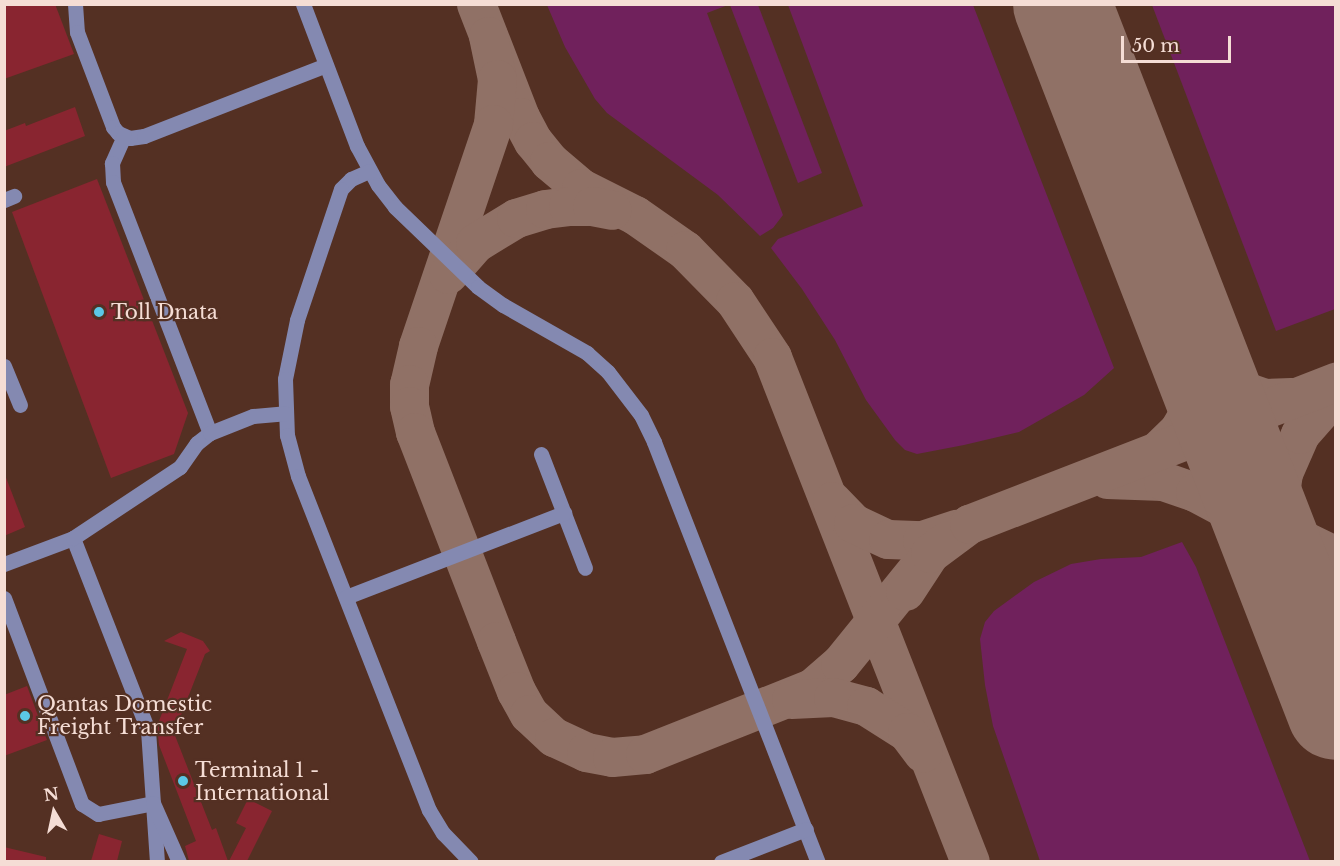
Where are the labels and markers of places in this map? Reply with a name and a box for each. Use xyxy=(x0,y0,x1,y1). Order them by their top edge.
place label: Toll Dnata xyxy=(111,300,218,324)
marker: Toll Dnata xyxy=(92,305,106,319)
place label: Qantas Domestic Freight Transfer xyxy=(37,692,212,739)
marker: Qantas Domestic Freight Transfer xyxy=(18,709,32,723)
place label: Terminal 1 - International xyxy=(195,758,329,805)
marker: Terminal 1 - International xyxy=(176,774,190,788)

